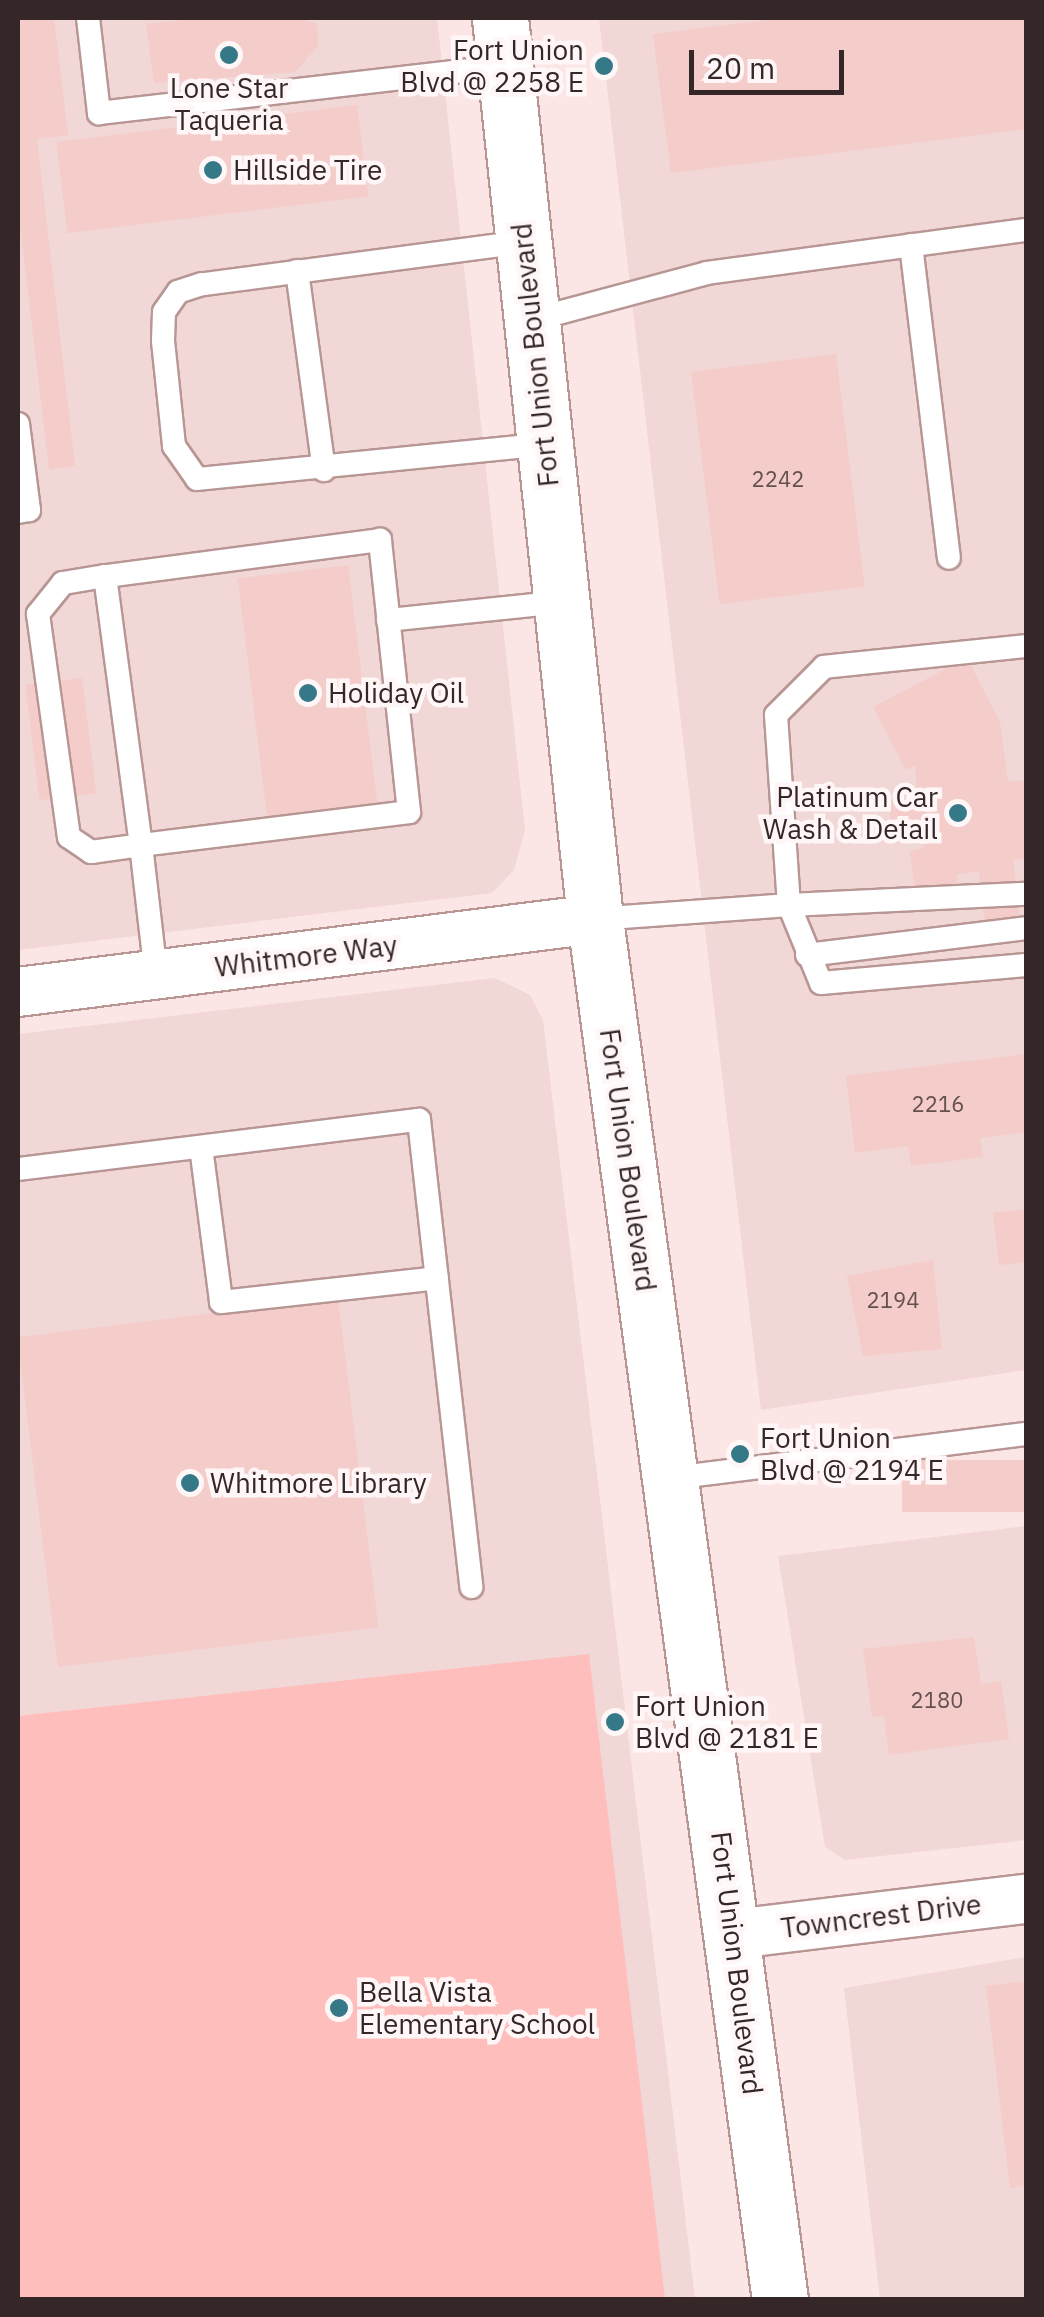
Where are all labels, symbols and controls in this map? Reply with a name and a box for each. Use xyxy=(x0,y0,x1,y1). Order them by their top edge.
scale bar xyxy=(694,30,849,92)
place label: Fort Union Blvd @ 2258 E xyxy=(400,33,584,99)
marker: Lone Star Taqueria xyxy=(218,44,240,66)
text: 20 m xyxy=(706,48,775,87)
marker: Fort Union Blvd @ 2258 E xyxy=(593,55,615,77)
place label: Lone Star Taqueria xyxy=(170,71,288,137)
place label: Hillside Tire xyxy=(233,153,382,187)
marker: Hillside Tire xyxy=(202,159,224,181)
street label: Fort Union Boulevard xyxy=(504,221,566,489)
house number: 2242 xyxy=(752,466,804,492)
place label: Holiday Oil xyxy=(328,676,464,710)
marker: Holiday Oil xyxy=(297,682,319,704)
place label: Platinum Car Wash & Detail xyxy=(763,780,938,846)
marker: Platinum Car Wash & Detail xyxy=(947,802,969,824)
street label: Whitmore Way xyxy=(213,928,399,984)
street label: Fort Union Boulevard xyxy=(593,1026,663,1294)
house number: 2216 xyxy=(912,1091,964,1117)
house number: 2194 xyxy=(867,1287,919,1313)
place label: Fort Union Blvd @ 2194 E xyxy=(760,1421,944,1487)
marker: Fort Union Blvd @ 2194 E xyxy=(729,1443,751,1465)
place label: Whitmore Library xyxy=(210,1466,427,1500)
marker: Whitmore Library xyxy=(179,1472,201,1494)
house number: 2180 xyxy=(911,1687,963,1713)
place label: Fort Union Blvd @ 2181 E xyxy=(635,1689,819,1755)
marker: Fort Union Blvd @ 2181 E xyxy=(604,1711,626,1733)
street label: Fort Union Boulevard xyxy=(704,1829,770,2097)
street label: Towncrest Drive xyxy=(779,1887,983,1945)
place label: Bella Vista Elementary School xyxy=(359,1975,595,2041)
marker: Bella Vista Elementary School xyxy=(328,1997,350,2019)

